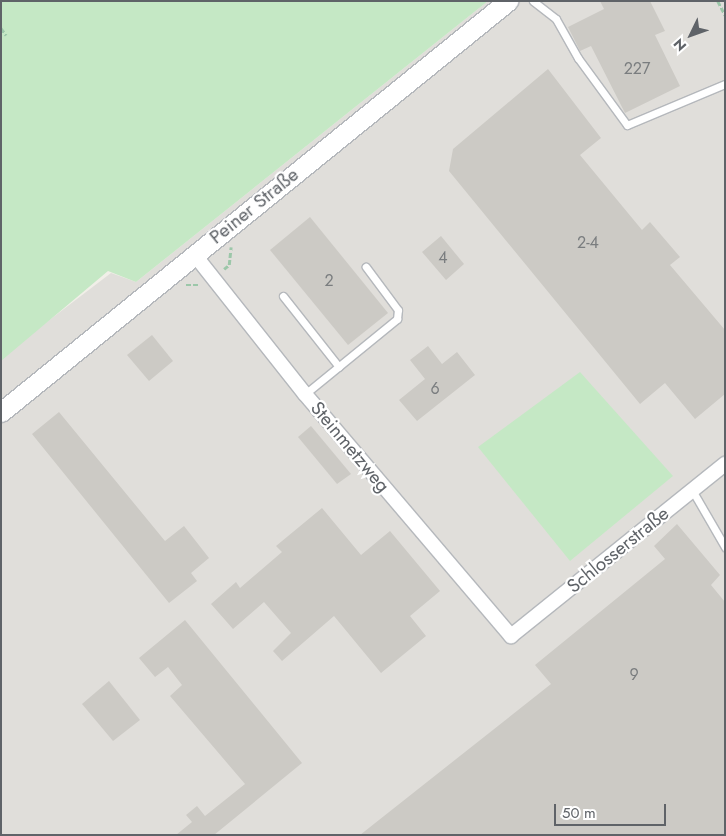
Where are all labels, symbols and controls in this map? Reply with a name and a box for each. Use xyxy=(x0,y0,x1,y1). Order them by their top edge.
north arrow xyxy=(666,10,716,60)
text: N xyxy=(669,34,691,56)
house number: 227 xyxy=(624,59,650,79)
street label: Peiner Straße xyxy=(205,163,303,249)
house number: 2-4 xyxy=(577,233,599,253)
house number: 4 xyxy=(438,248,448,268)
house number: 2 xyxy=(324,271,334,291)
house number: 6 xyxy=(430,379,440,399)
street label: Steinmetzweg xyxy=(306,397,394,497)
street label: Schlosserstraße xyxy=(563,502,673,598)
house number: 9 xyxy=(629,665,639,685)
scale bar xyxy=(556,794,668,826)
text: 50 m xyxy=(562,802,596,824)

